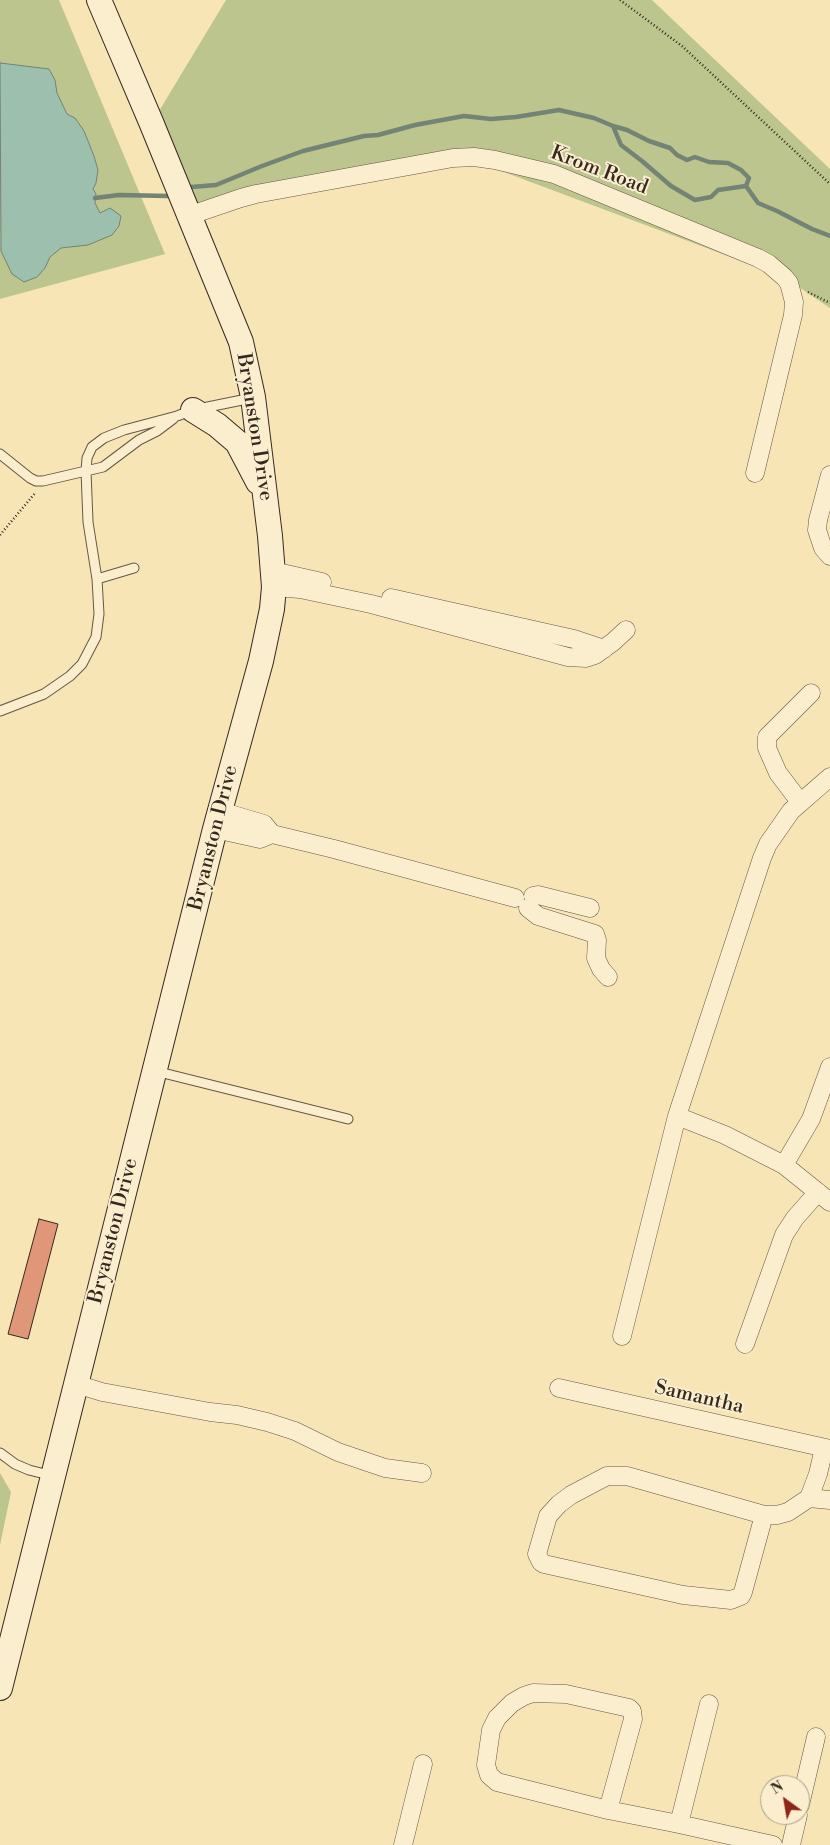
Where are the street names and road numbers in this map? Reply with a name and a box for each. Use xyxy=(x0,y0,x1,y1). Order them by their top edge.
street label: Krom Road xyxy=(547,141,651,201)
street label: Bryanston Drive xyxy=(230,352,278,502)
street label: Bryanston Drive xyxy=(184,763,244,913)
street label: Bryanston Drive xyxy=(84,1156,144,1306)
street label: Samantha xyxy=(652,1376,746,1420)

